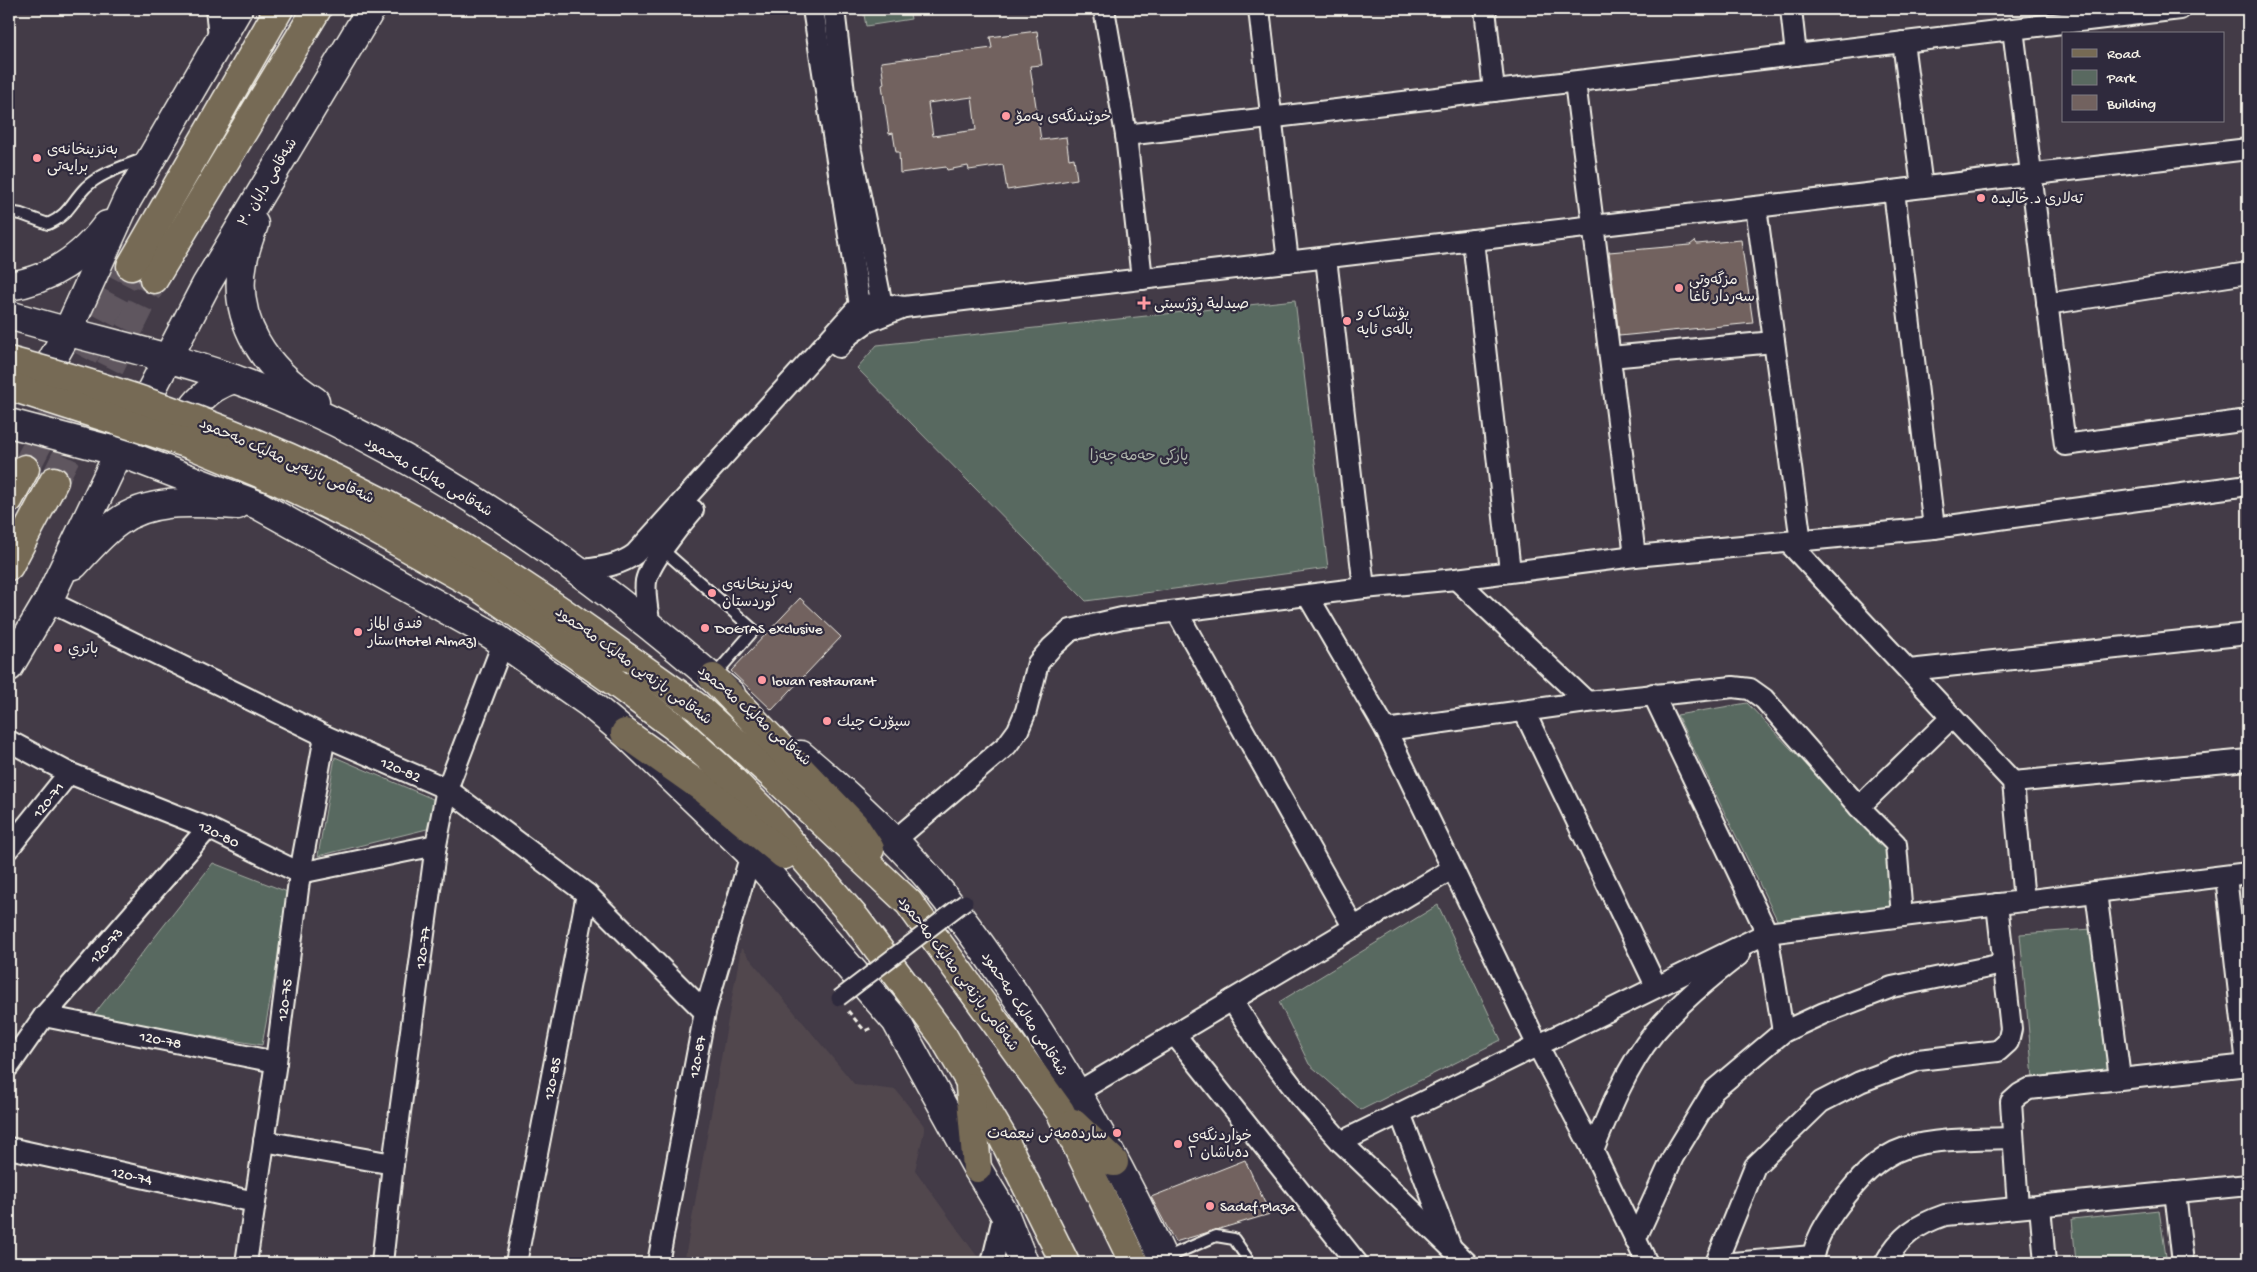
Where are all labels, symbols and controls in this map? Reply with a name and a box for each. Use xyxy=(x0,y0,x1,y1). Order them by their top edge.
legend xyxy=(2062,32,2224,122)
text: Road xyxy=(2107,46,2141,64)
text: Park xyxy=(2106,70,2137,88)
text: Building xyxy=(2106,96,2156,114)
place label: خوێندنگەی بەمۆ xyxy=(1015,107,1111,127)
marker: خوێندنگەی بەمۆ xyxy=(1000,110,1012,122)
street label: شەقامی دابان ٣٠ xyxy=(235,135,302,231)
place label: بەنزینخانەی برایەتی xyxy=(47,142,118,177)
marker: بەنزینخانەی برایەتی xyxy=(31,152,43,164)
place label: تەلاری د.خالیدە xyxy=(1991,191,2084,209)
marker: تەلاری د.خالیدە xyxy=(1975,192,1987,204)
place label: مزگەوتی سەردار ئاغا xyxy=(1689,270,1755,307)
marker: مزگەوتی سەردار ئاغا xyxy=(1673,282,1685,294)
place label: صيدلية ڕۆژسیتی xyxy=(1154,296,1249,316)
marker: صيدلية ڕۆژسیتی xyxy=(1138,297,1150,309)
place label: پۆشاک و بالەی ئایە xyxy=(1356,305,1413,340)
marker: پۆشاک و بالەی ئایە xyxy=(1341,315,1353,327)
street label: شەقامی بازنەیی مەلیک مەحمود xyxy=(196,415,376,509)
street label: شەقامی مەلیک مەحمود xyxy=(361,434,495,522)
park label: پارکی حەمە جەزا xyxy=(1090,448,1188,466)
place label: بەنزینخانەی کوردستان xyxy=(722,577,793,612)
marker: بەنزینخانەی کوردستان xyxy=(706,587,718,599)
street label: شەقامی بازنەیی مەلیک مەحمود xyxy=(551,604,715,730)
place label: فندق الماز ستار(Hotel Almaz) xyxy=(367,616,477,651)
place label: DOGTAS exclusive xyxy=(714,621,823,639)
marker: DOGTAS exclusive xyxy=(699,622,711,634)
marker: فندق الماز ستار(Hotel Almaz) xyxy=(352,626,364,638)
place label: باتري xyxy=(68,641,98,659)
marker: باتري xyxy=(52,642,64,654)
street label: شەقامی مەلیک مەحمود xyxy=(693,662,814,771)
place label: lovan restaurant xyxy=(772,673,878,691)
marker: lovan restaurant xyxy=(756,674,768,686)
place label: سپۆرت چيك xyxy=(837,714,911,732)
marker: سپۆرت چيك xyxy=(821,715,833,727)
street label: 120-82 xyxy=(376,754,423,788)
street label: 120-71 xyxy=(29,779,69,823)
street label: 120-80 xyxy=(194,818,242,853)
street label: شەقامی بازنەیی مەلیک مەحمود xyxy=(893,893,1022,1055)
street label: 120-77 xyxy=(412,924,436,971)
street label: 120-73 xyxy=(86,925,128,969)
street label: شەقامی مەلیک مەحمود xyxy=(976,949,1070,1080)
street label: 120-75 xyxy=(274,978,298,1023)
street label: 120-78 xyxy=(137,1028,183,1054)
street label: 120-87 xyxy=(686,1033,712,1081)
street label: 120-85 xyxy=(540,1056,566,1102)
place label: ساردەمەنی نیعمەت xyxy=(987,1126,1107,1144)
place label: خواردنگەی دەباشان ٢ xyxy=(1188,1126,1252,1163)
marker: ساردەمەنی نیعمەت xyxy=(1111,1127,1123,1139)
marker: خواردنگەی دەباشان ٢ xyxy=(1172,1138,1184,1150)
street label: 120-74 xyxy=(108,1164,154,1190)
place label: Sadaf Plaza xyxy=(1220,1199,1296,1217)
marker: Sadaf Plaza xyxy=(1204,1200,1216,1212)

